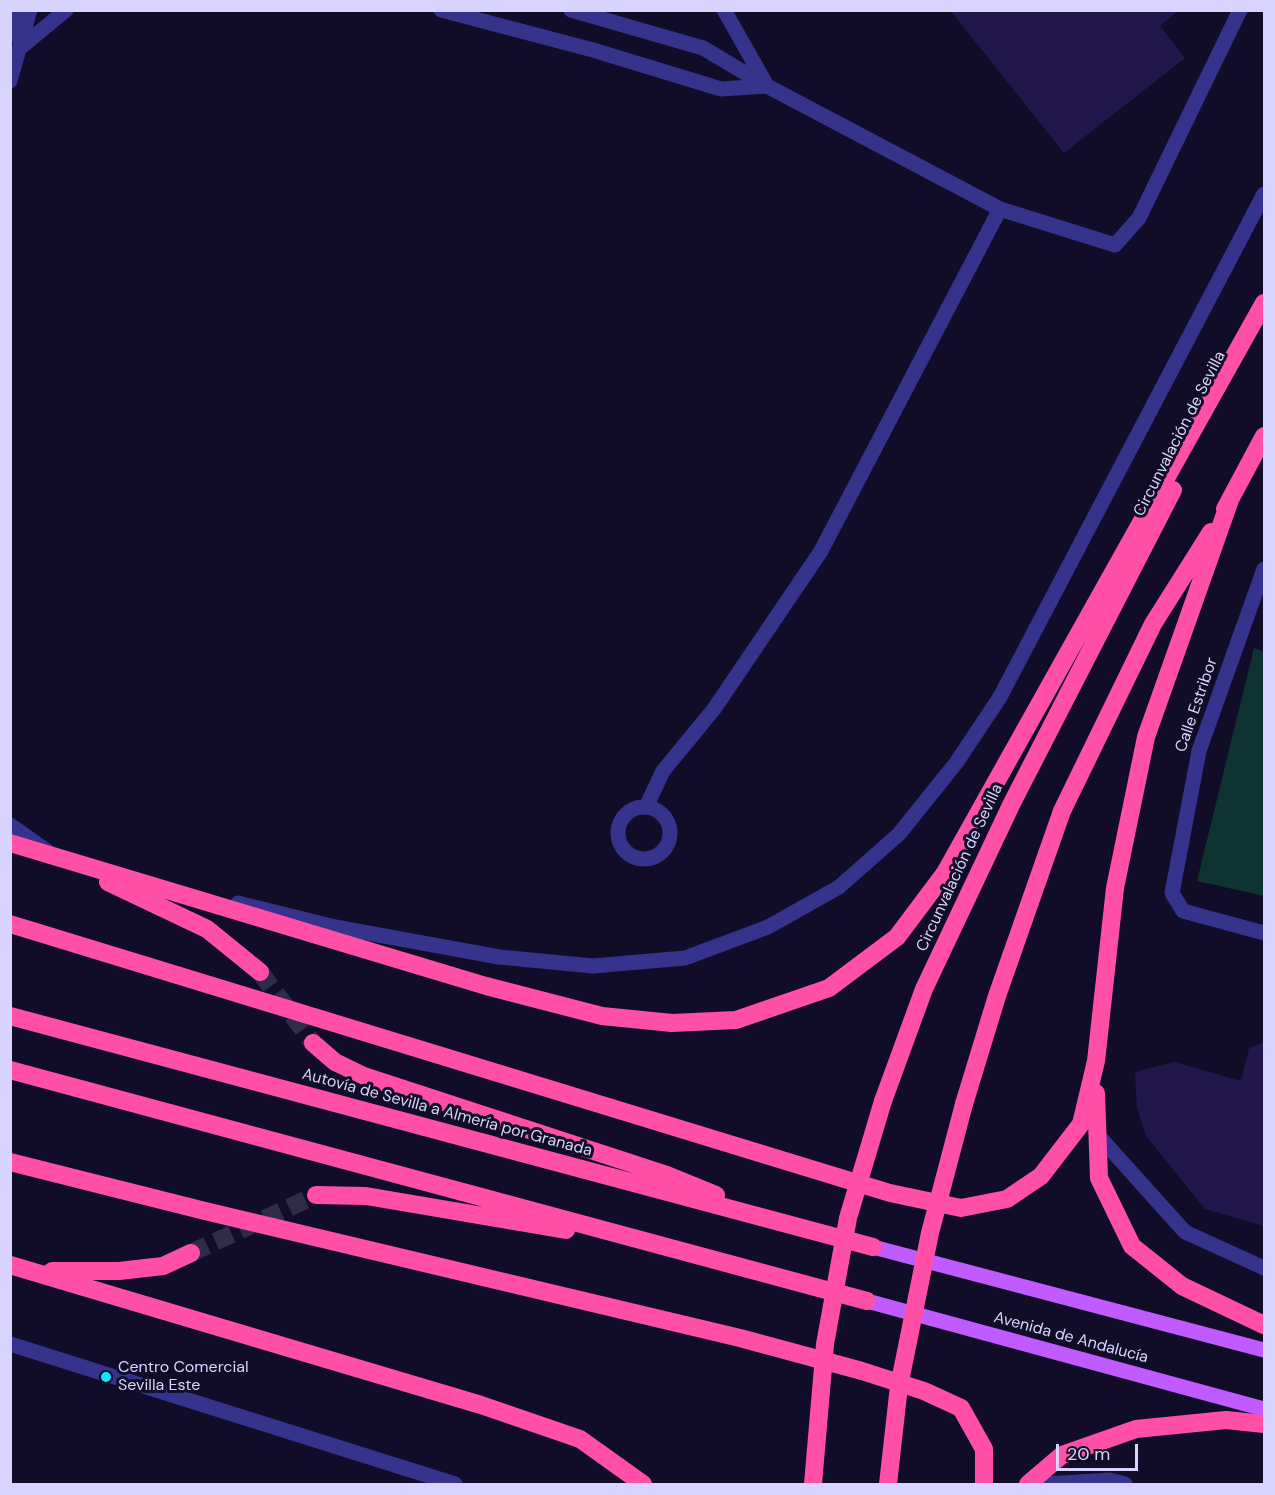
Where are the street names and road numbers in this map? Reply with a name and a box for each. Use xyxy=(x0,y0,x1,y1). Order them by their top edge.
street label: Circunvalación de Sevilla xyxy=(1130,348,1230,520)
street label: Calle Estribor xyxy=(1172,655,1222,755)
street label: Circunvalación de Sevilla xyxy=(913,781,1007,955)
street label: Autovía de Sevilla a Almería por Granada xyxy=(300,1065,594,1161)
street label: Avenida de Andalucía xyxy=(992,1308,1150,1368)

